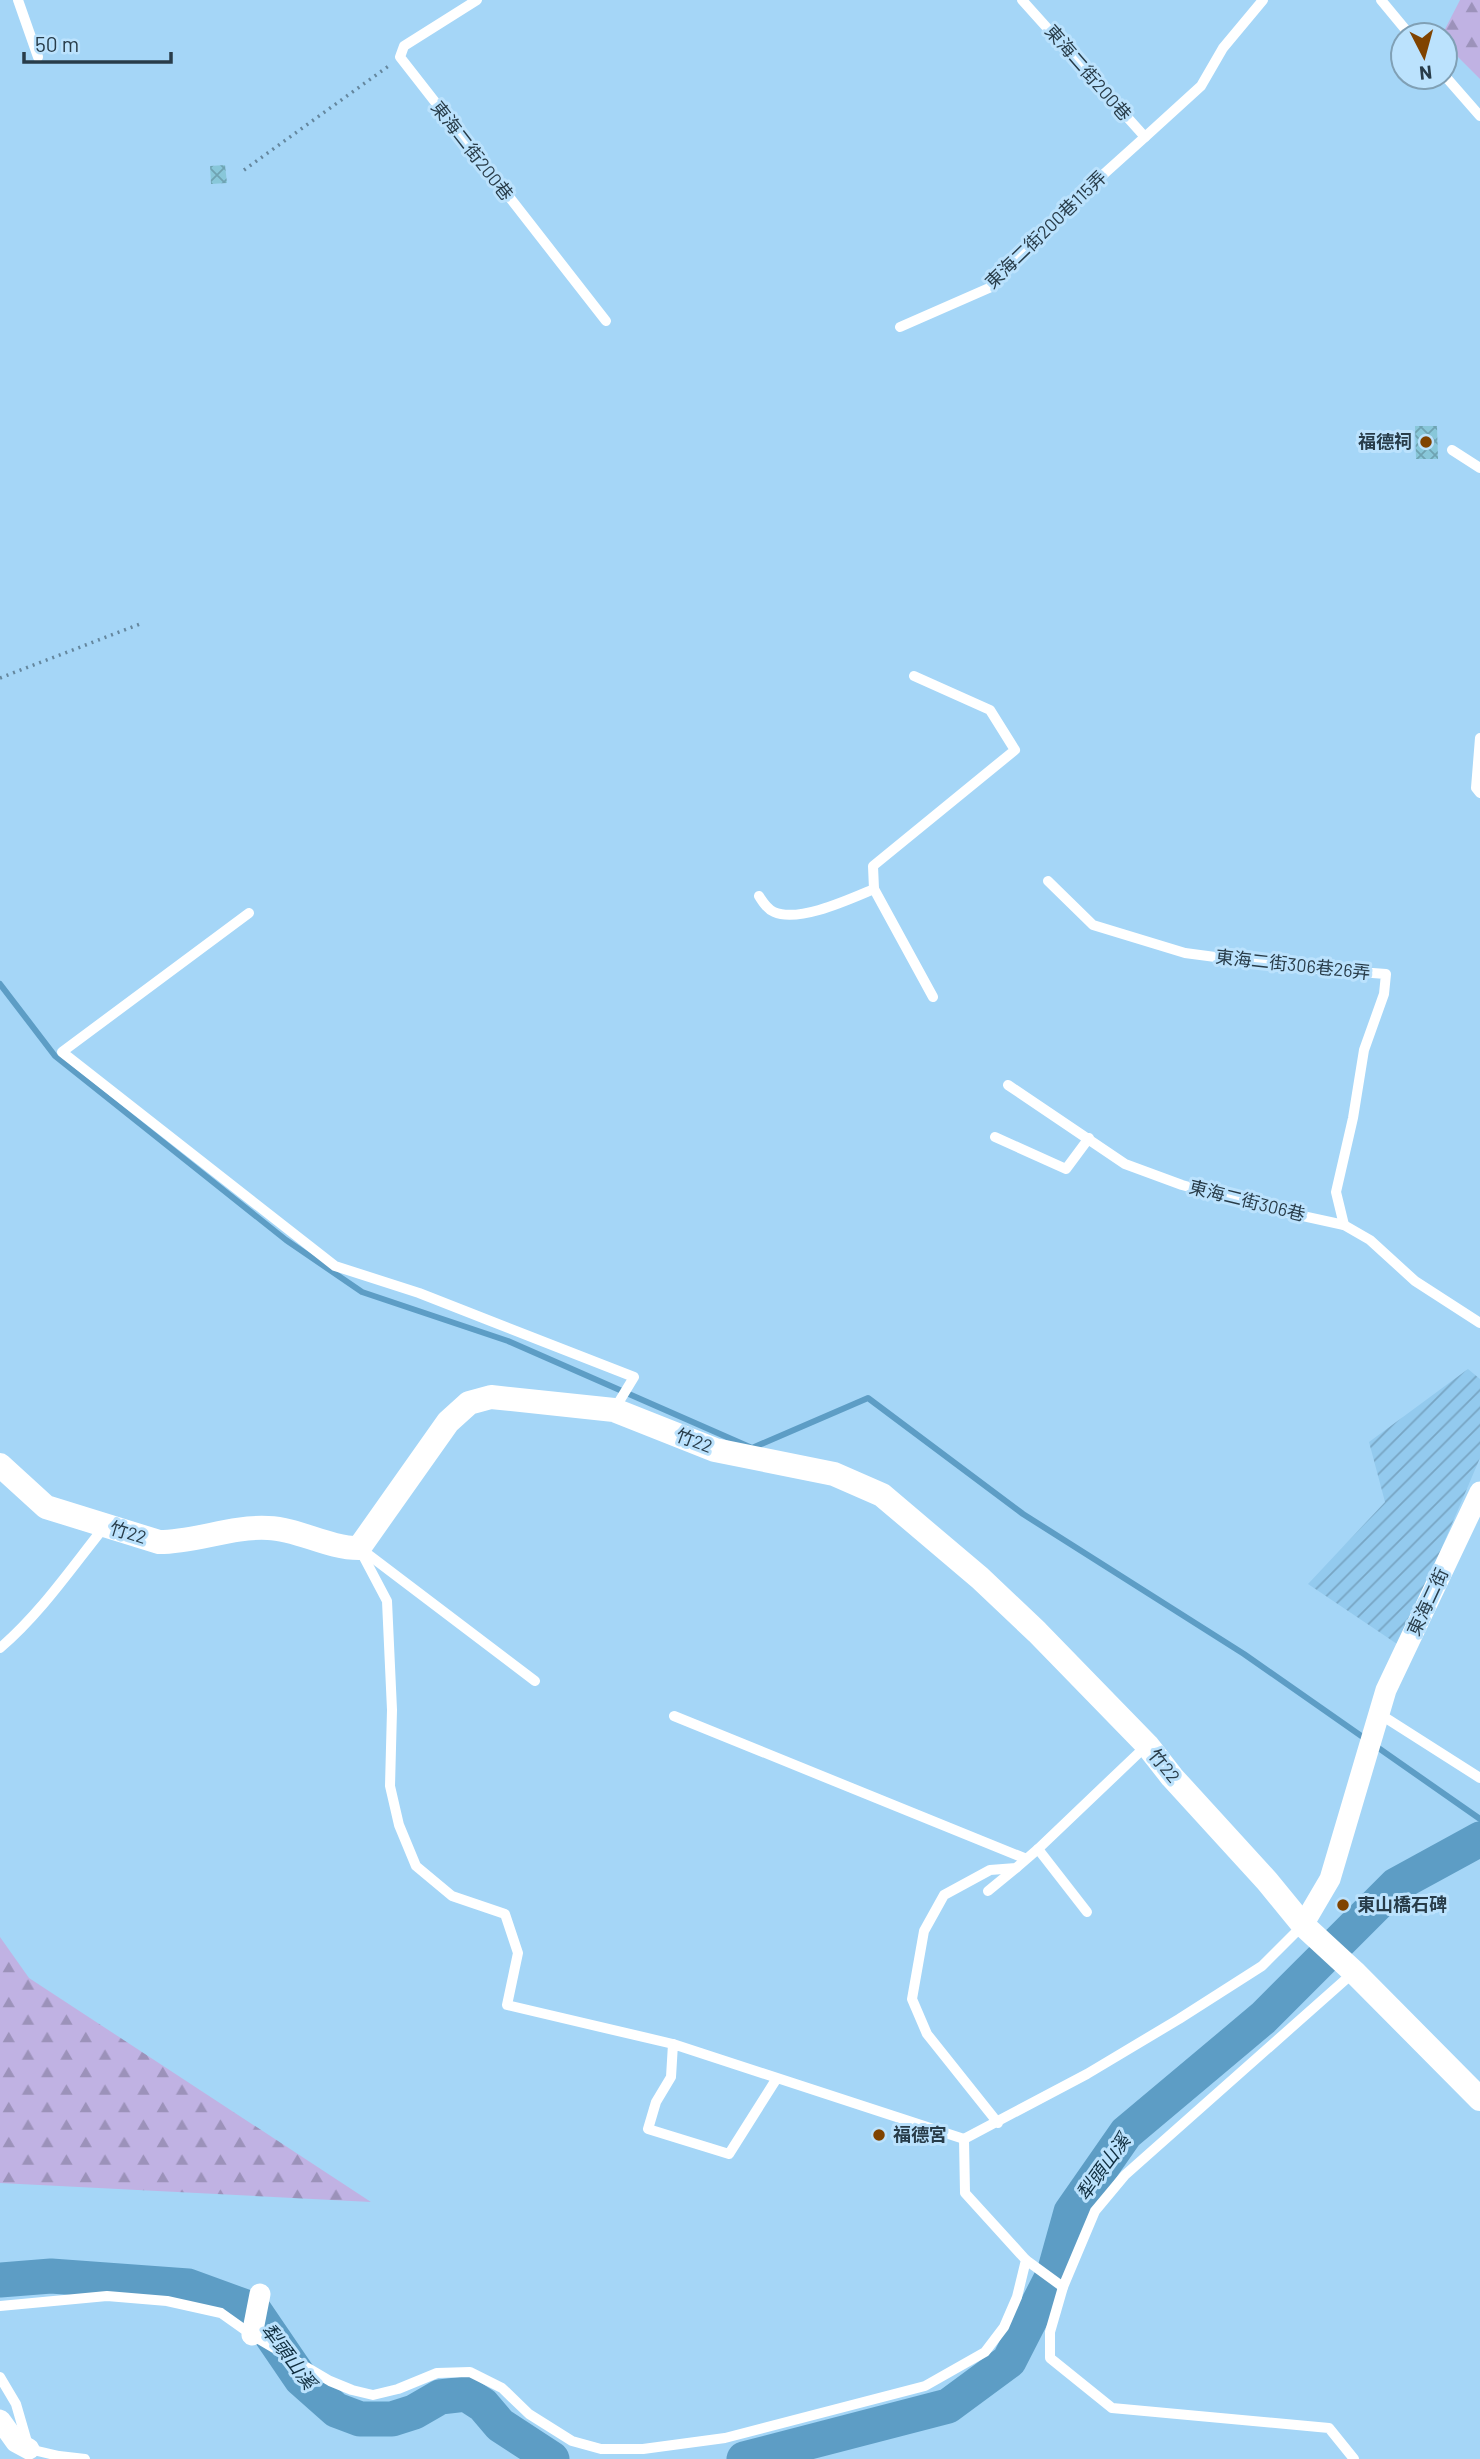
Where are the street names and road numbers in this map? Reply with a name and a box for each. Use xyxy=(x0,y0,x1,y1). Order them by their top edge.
street label: 東海二街200巷 xyxy=(1041,20,1136,125)
street label: 東海二街200巷 xyxy=(427,96,518,204)
street label: 東海二街200巷115弄 xyxy=(980,166,1110,293)
street label: 東海二街306巷26弄 xyxy=(1215,945,1372,983)
street label: 東海二街306巷 xyxy=(1187,1175,1307,1225)
street label: 竹22 xyxy=(673,1423,716,1457)
street label: 竹22 xyxy=(107,1516,149,1548)
street label: 東海二街 xyxy=(1402,1564,1452,1639)
street label: 竹22 xyxy=(1144,1744,1185,1787)

